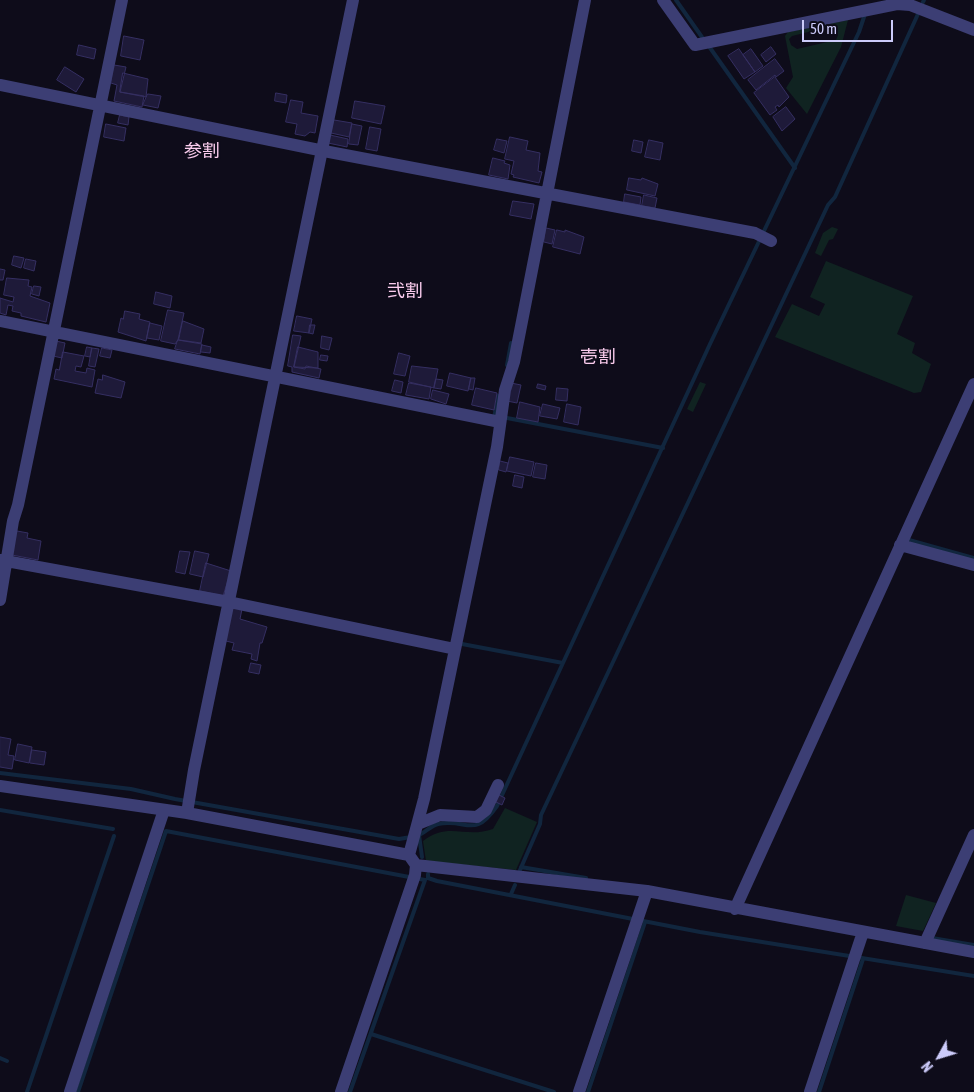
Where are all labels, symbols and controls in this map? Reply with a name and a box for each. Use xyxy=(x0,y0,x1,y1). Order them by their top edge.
scale bar xyxy=(804,10,895,42)
text: 50 m xyxy=(810,20,837,37)
district label: 参割 xyxy=(184,140,220,162)
district label: 弐割 xyxy=(387,280,423,302)
district label: 壱割 xyxy=(580,346,616,368)
north arrow xyxy=(914,1032,964,1082)
text: N xyxy=(919,1058,936,1075)

